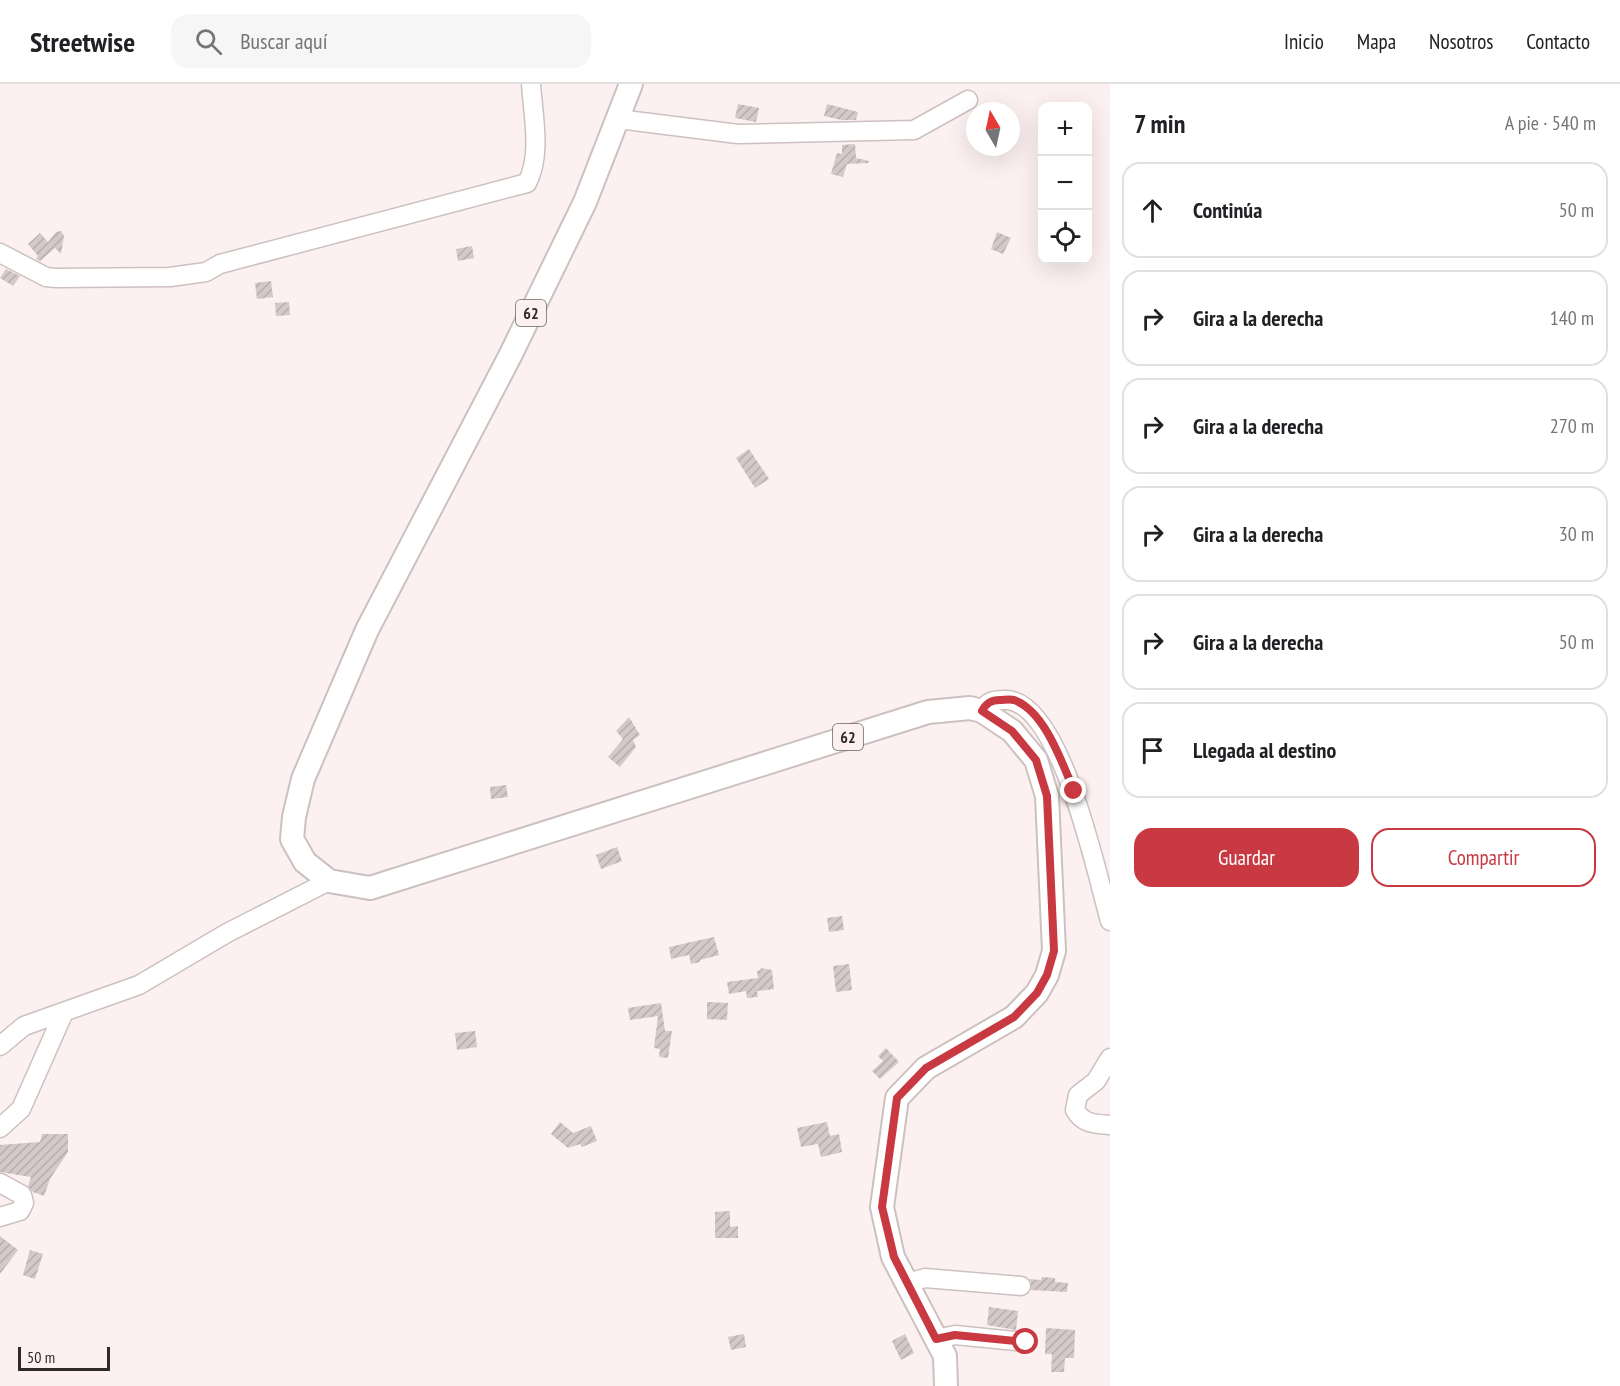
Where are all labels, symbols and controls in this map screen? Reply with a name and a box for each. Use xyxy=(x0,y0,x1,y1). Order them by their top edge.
search box xyxy=(171,14,591,68)
text: Streetwise xyxy=(30,23,135,60)
icon: search xyxy=(192,25,225,58)
text: Buscar aquí xyxy=(240,27,327,55)
text: Inicio xyxy=(1284,28,1324,55)
text: Mapa xyxy=(1357,28,1396,55)
text: Nosotros xyxy=(1429,28,1493,55)
text: Contacto xyxy=(1526,28,1590,55)
north arrow xyxy=(966,102,1020,156)
map controls xyxy=(1038,102,1092,264)
button: + xyxy=(1038,102,1092,156)
text: 7 min xyxy=(1134,107,1185,140)
text: A pie · 540 m xyxy=(1505,110,1596,136)
button: − xyxy=(1038,156,1092,210)
icon: ahead xyxy=(1136,194,1169,227)
text: Continúa xyxy=(1193,196,1262,224)
text: 50 m xyxy=(1559,197,1594,223)
button: locate xyxy=(1038,210,1092,264)
road number: 62 xyxy=(516,300,546,326)
icon: right xyxy=(1136,302,1169,335)
text: Gira a la derecha xyxy=(1193,304,1323,332)
text: 140 m xyxy=(1550,305,1594,331)
icon: right xyxy=(1136,410,1169,443)
text: Gira a la derecha xyxy=(1193,412,1323,440)
text: 270 m xyxy=(1550,413,1594,439)
icon: right xyxy=(1136,518,1169,551)
text: Gira a la derecha xyxy=(1193,520,1323,548)
text: 30 m xyxy=(1559,521,1594,547)
icon: right xyxy=(1136,626,1169,659)
text: Gira a la derecha xyxy=(1193,628,1323,656)
text: 50 m xyxy=(1559,629,1594,655)
road number: 62 xyxy=(833,724,863,750)
icon: arrive xyxy=(1136,734,1169,767)
text: Llegada al destino xyxy=(1193,736,1336,764)
route end xyxy=(1060,777,1086,803)
button: Guardar xyxy=(1134,828,1359,887)
button: Compartir xyxy=(1371,828,1596,887)
route start xyxy=(1012,1328,1038,1354)
scale bar xyxy=(18,1344,110,1372)
text: 50 m xyxy=(27,1347,55,1367)

